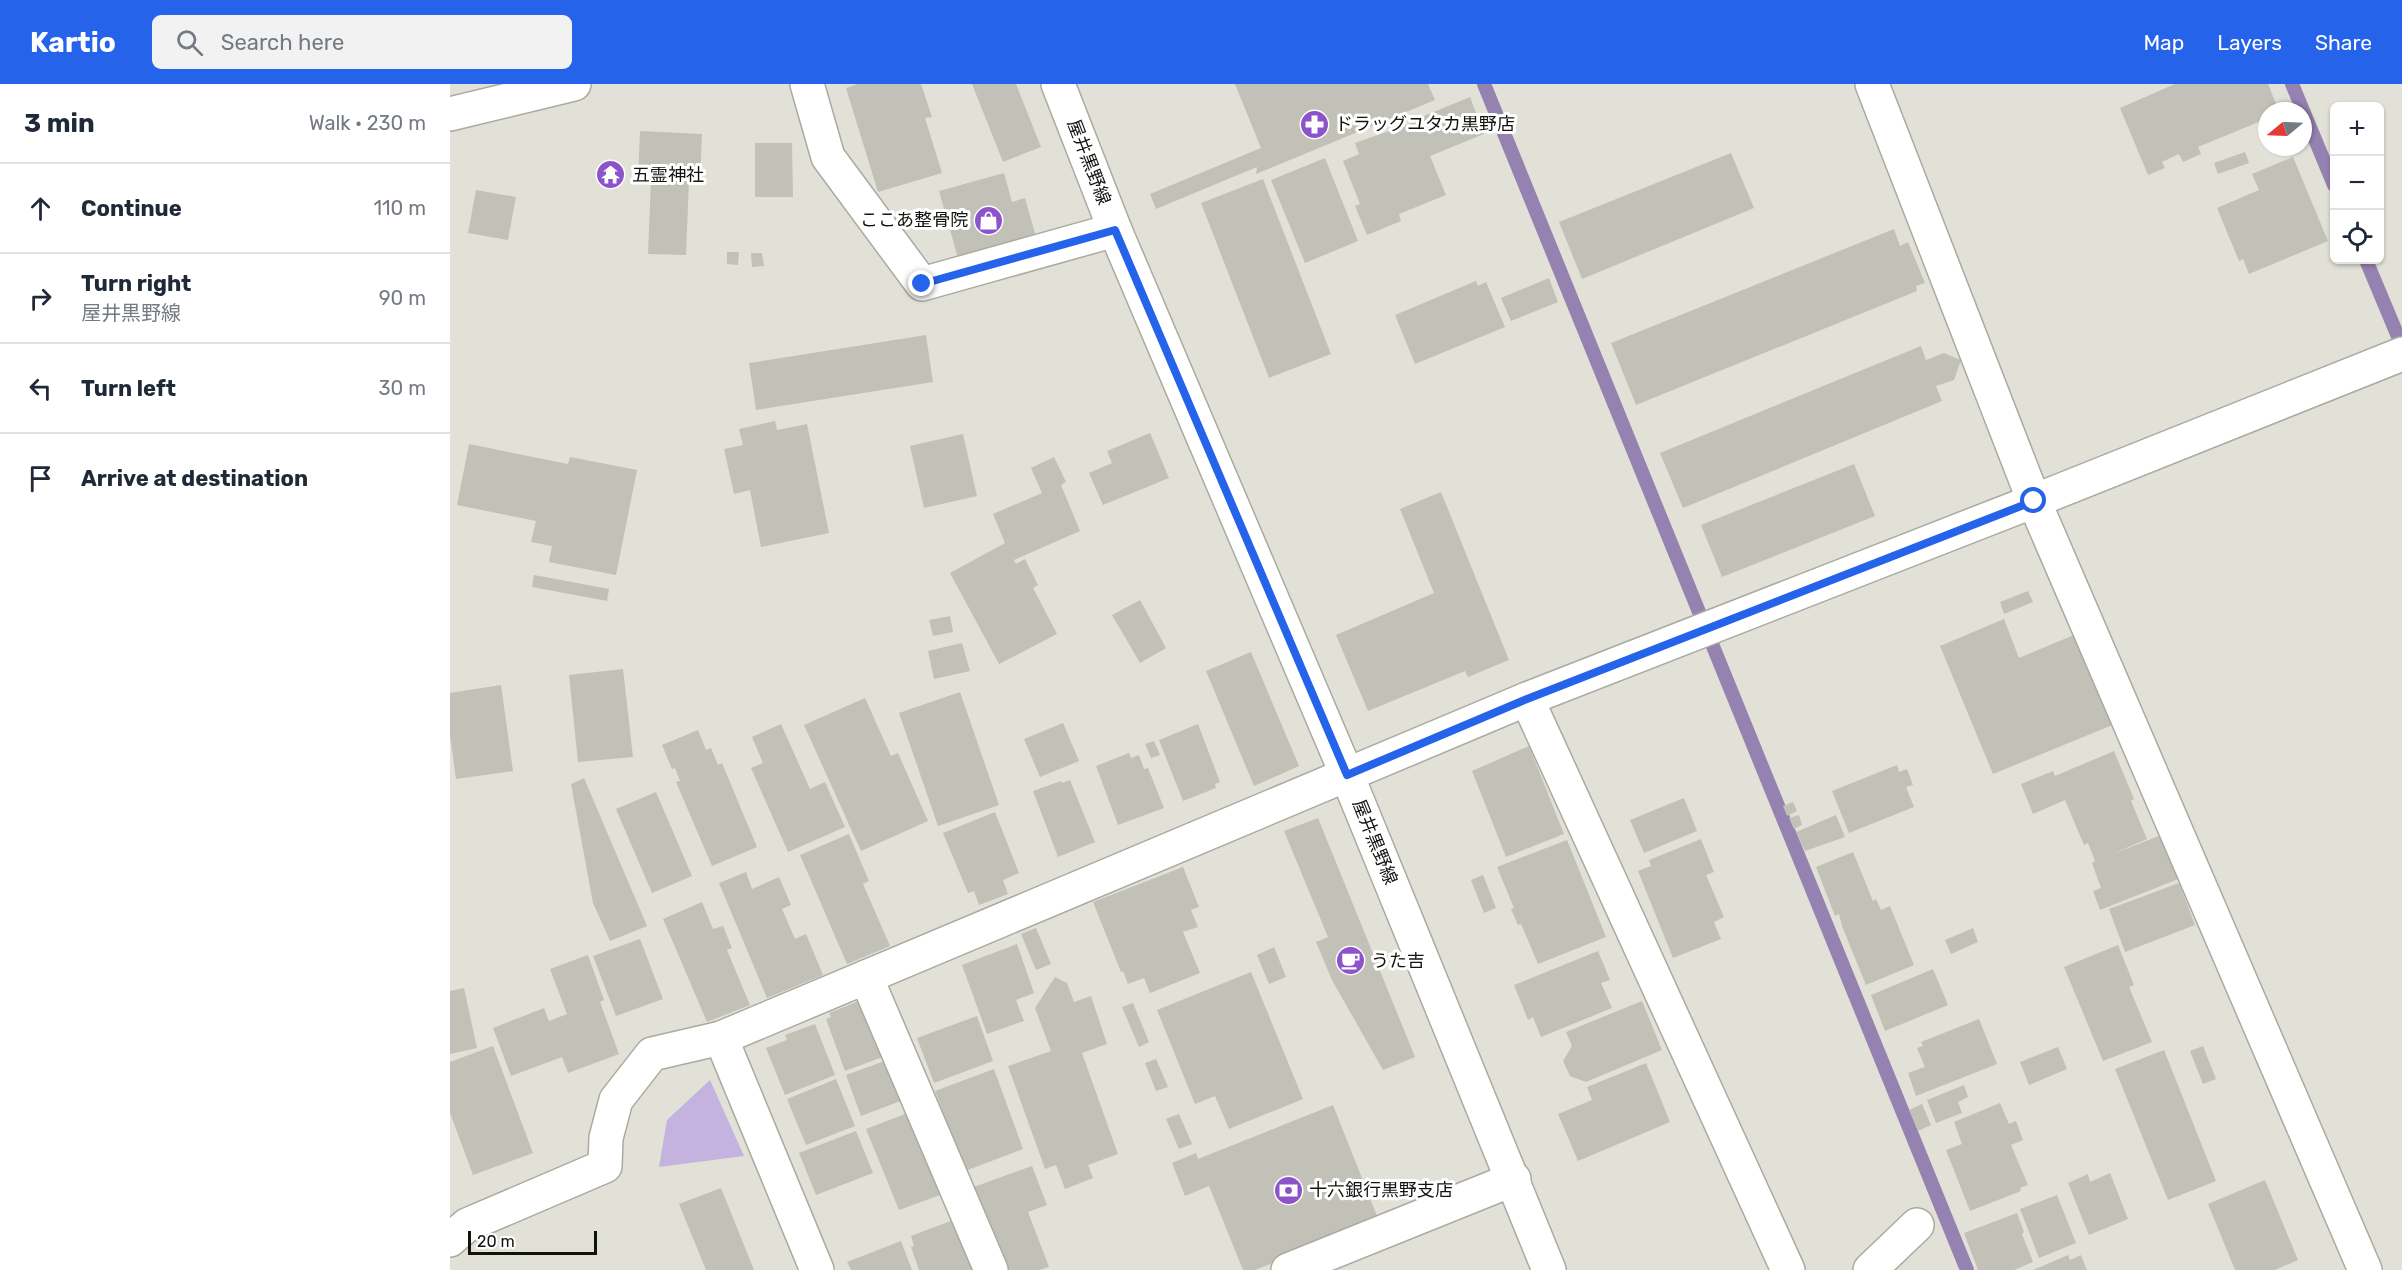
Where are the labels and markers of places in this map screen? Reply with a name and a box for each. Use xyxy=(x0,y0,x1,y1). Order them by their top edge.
pharmacy icon: ドラッグユタカ黒野店 xyxy=(1298,108,1330,140)
place label: ドラッグユタカ黒野店 xyxy=(1335,113,1515,135)
temple icon: 五霊神社 xyxy=(595,159,627,191)
place label: 五霊神社 xyxy=(632,164,704,186)
shop icon: ここあ整骨院 xyxy=(973,204,1005,236)
place label: ここあ整骨院 xyxy=(860,209,968,231)
cafe icon: うた吉 xyxy=(1334,945,1366,977)
place label: うた吉 xyxy=(1371,950,1425,972)
bank icon: 十六銀行黒野支店 xyxy=(1272,1174,1304,1206)
place label: 十六銀行黒野支店 xyxy=(1309,1179,1453,1201)

